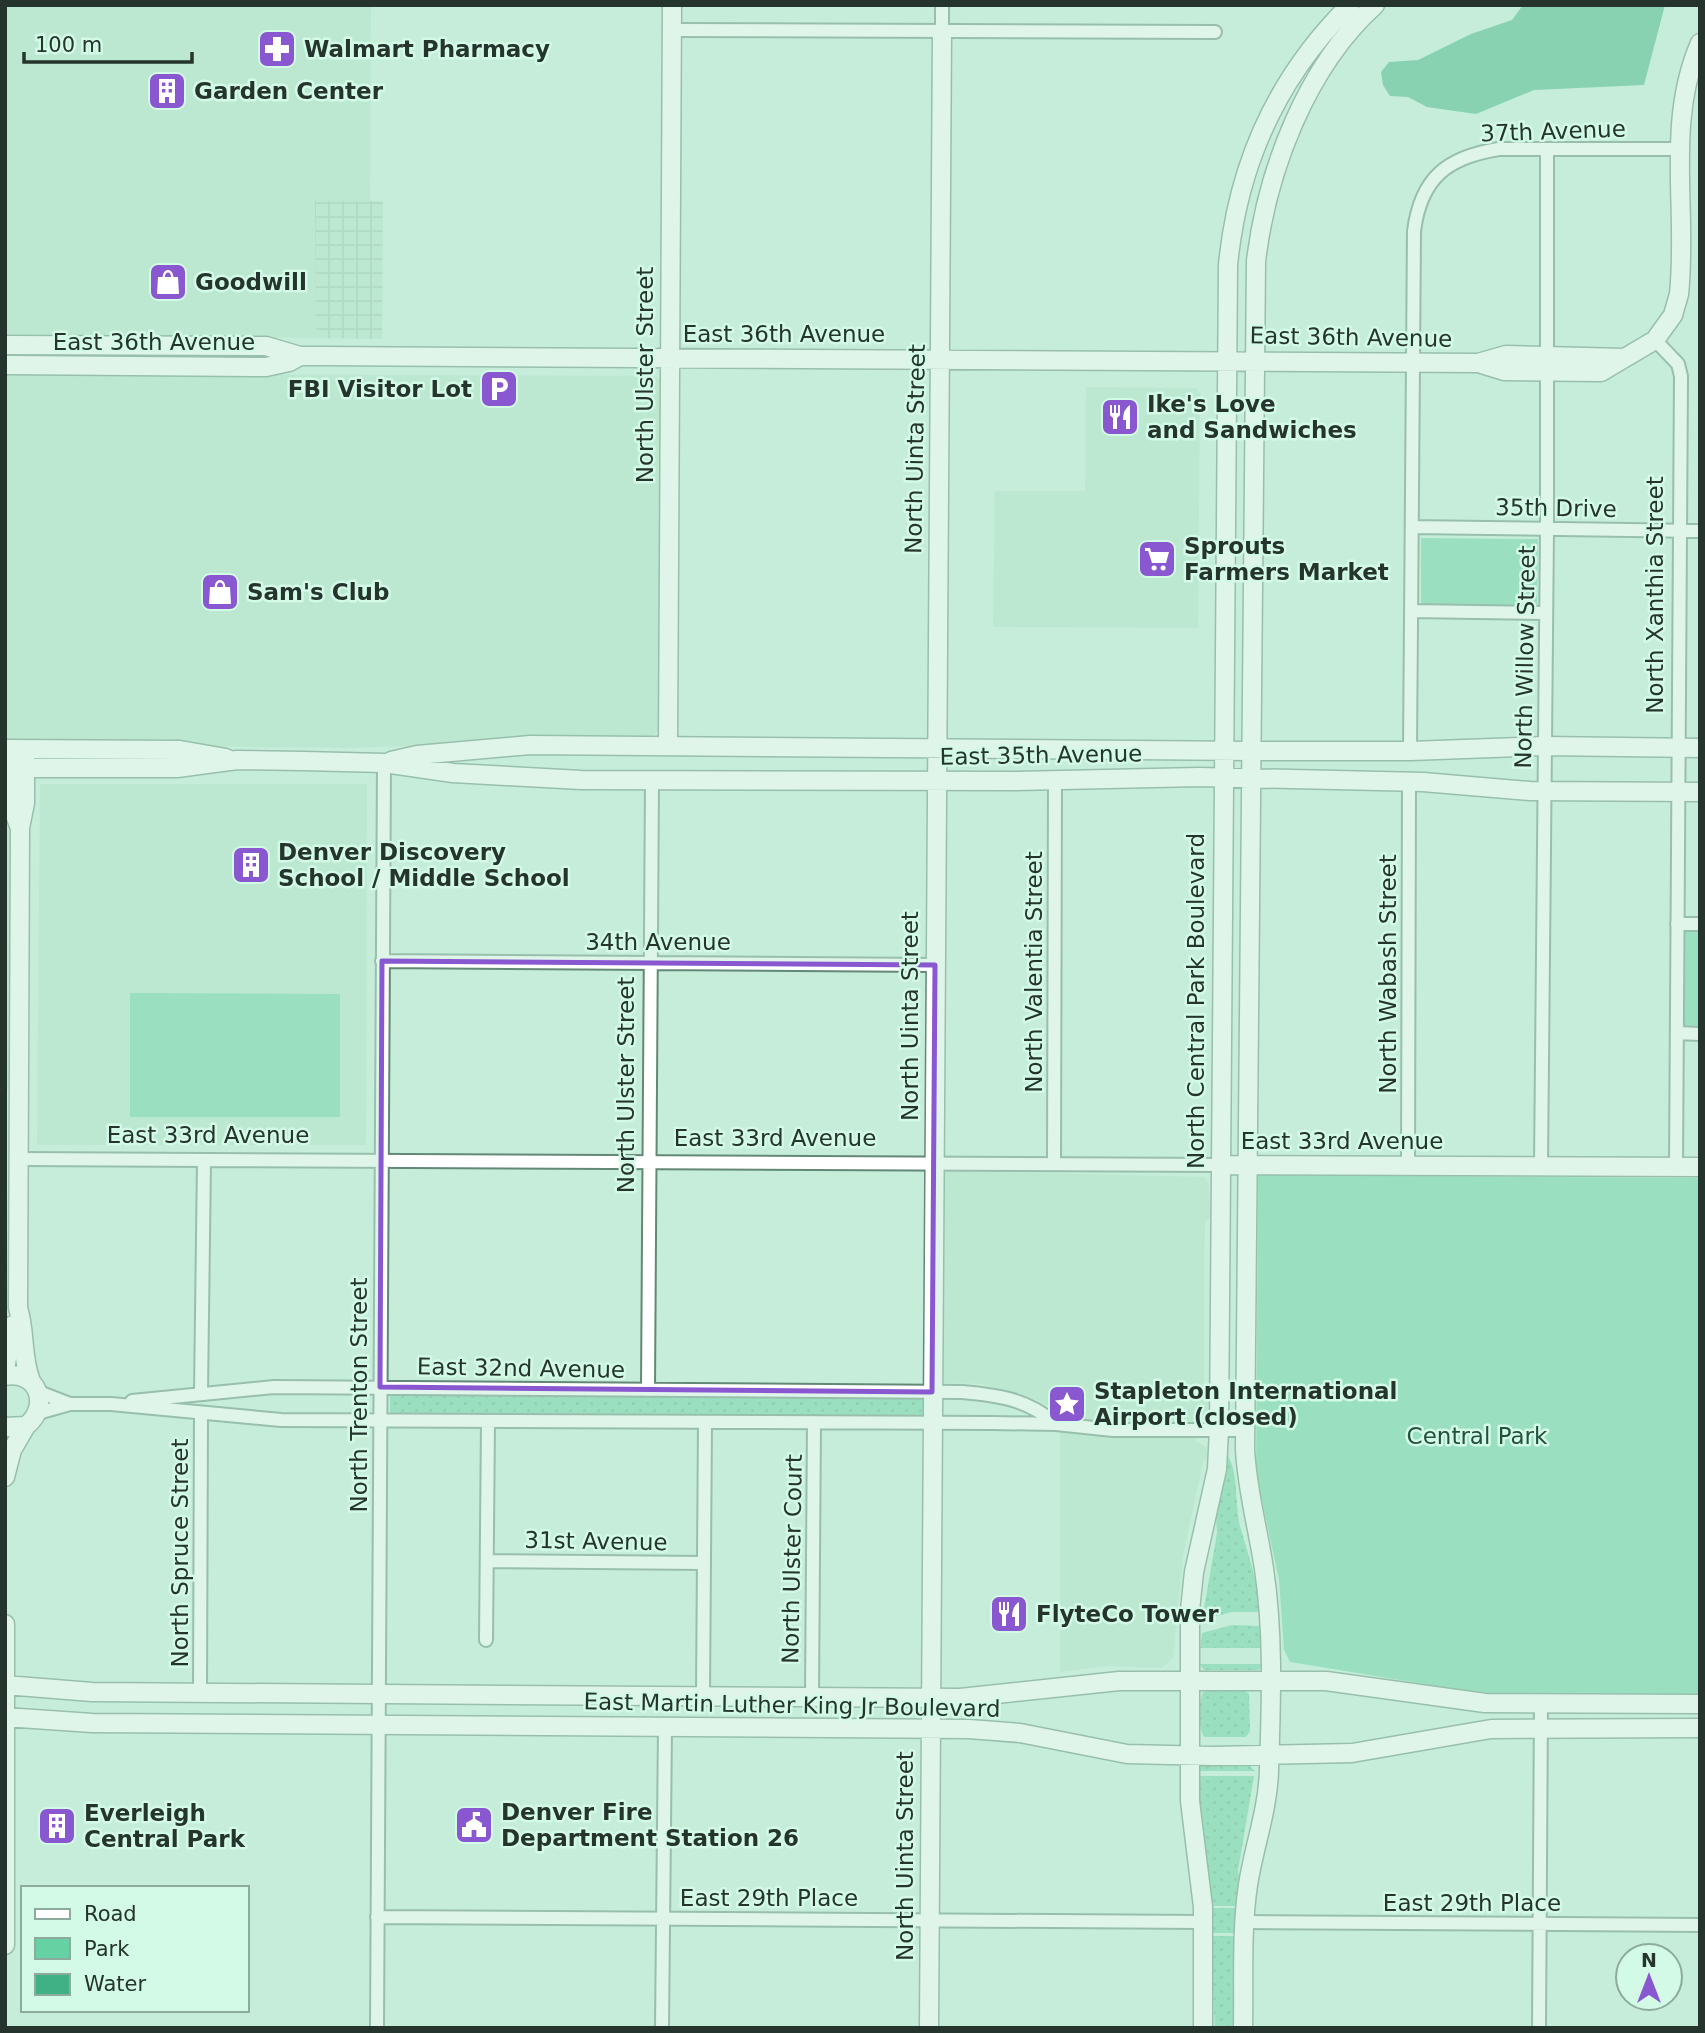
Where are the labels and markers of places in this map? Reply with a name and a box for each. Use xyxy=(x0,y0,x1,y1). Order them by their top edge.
pharmacy icon: Walmart Pharmacy xyxy=(256,28,298,70)
place label: Walmart Pharmacy xyxy=(304,36,550,62)
building icon: Garden Center xyxy=(146,70,188,112)
place label: Garden Center xyxy=(194,78,384,104)
shop icon: Goodwill xyxy=(147,261,189,303)
place label: Goodwill xyxy=(195,269,307,295)
parking icon: FBI Visitor Lot xyxy=(478,368,520,410)
place label: FBI Visitor Lot xyxy=(288,376,472,402)
place label: Ike's Love and Sandwiches xyxy=(1147,391,1357,443)
restaurant icon: Ike's Love and Sandwiches xyxy=(1099,396,1141,438)
place label: Sprouts Farmers Market xyxy=(1184,533,1389,585)
supermarket icon: Sprouts Farmers Market xyxy=(1136,538,1178,580)
shop icon: Sam's Club xyxy=(199,571,241,613)
place label: Sam's Club xyxy=(247,579,389,605)
place label: Denver Discovery School / Middle School xyxy=(278,839,570,891)
building icon: Denver Discovery School / Middle School xyxy=(230,844,272,886)
place label: Stapleton International Airport (closed) xyxy=(1094,1378,1397,1430)
place icon: Stapleton International Airport (closed) xyxy=(1046,1383,1088,1425)
restaurant icon: FlyteCo Tower xyxy=(988,1593,1030,1635)
place label: FlyteCo Tower xyxy=(1036,1601,1219,1627)
place label: Denver Fire Department Station 26 xyxy=(501,1799,799,1851)
place label: Everleigh Central Park xyxy=(84,1800,246,1852)
public building icon: Denver Fire Department Station 26 xyxy=(453,1804,495,1846)
building icon: Everleigh Central Park xyxy=(36,1805,78,1847)

